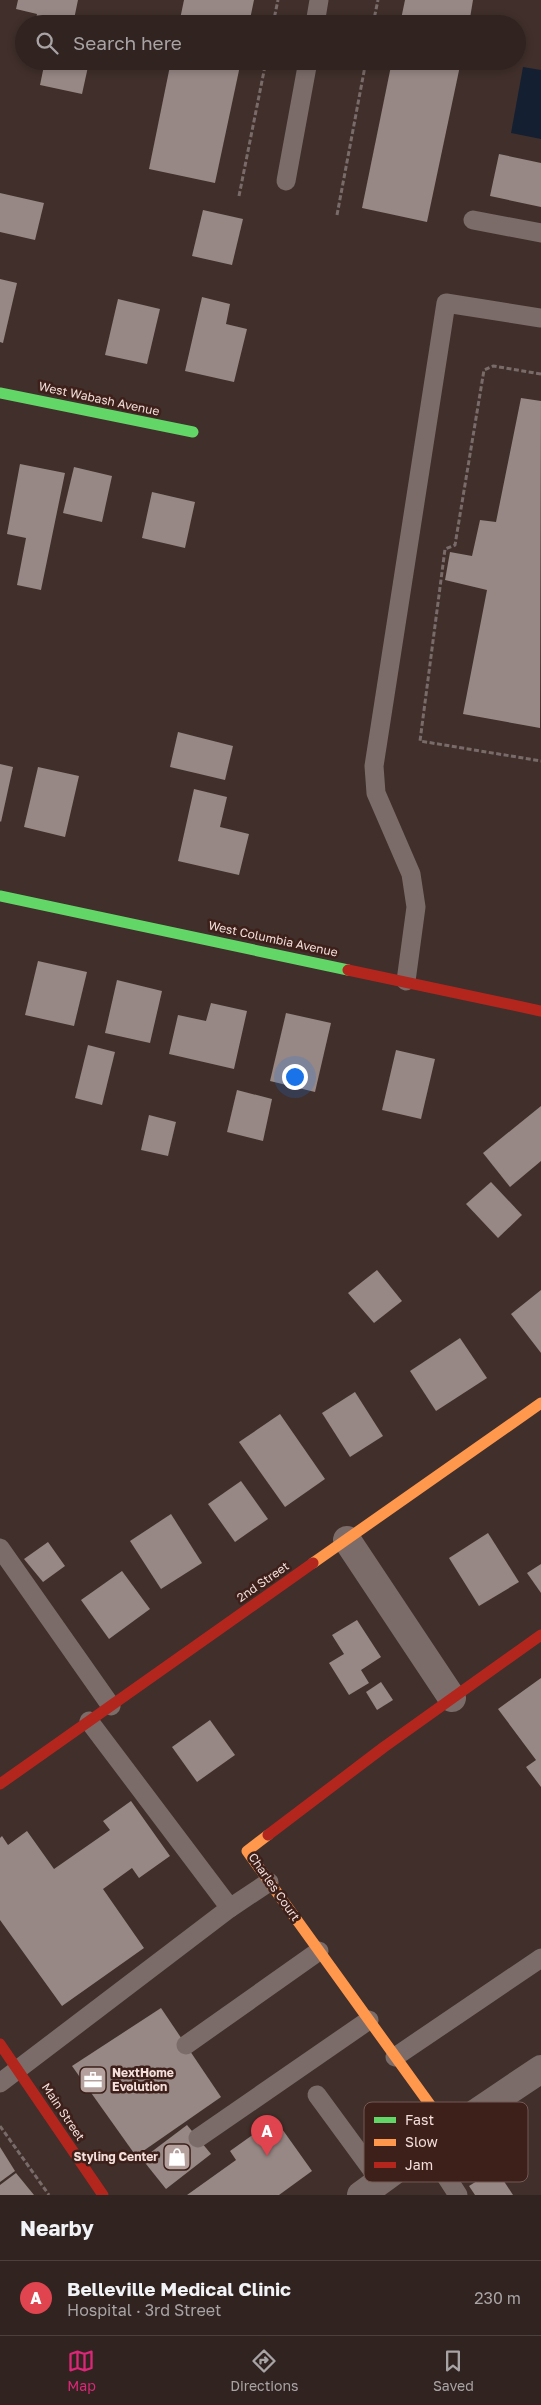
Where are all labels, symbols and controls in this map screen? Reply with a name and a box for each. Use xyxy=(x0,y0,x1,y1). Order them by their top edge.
search box xyxy=(15,15,526,70)
icon: search xyxy=(33,29,61,57)
text: Search here xyxy=(73,31,182,54)
street label: West Wabash Avenue xyxy=(37,378,161,419)
street label: West Columbia Avenue xyxy=(207,917,339,960)
your location xyxy=(282,1064,308,1090)
street label: 2nd Street xyxy=(234,1558,292,1605)
street label: Charles Court xyxy=(245,1850,303,1924)
office icon: NextHome Evolution xyxy=(78,2065,108,2095)
place label: NextHome Evolution xyxy=(112,2065,174,2094)
street label: Main Street xyxy=(39,2080,88,2144)
legend xyxy=(364,2102,528,2182)
text: Fast xyxy=(405,2111,434,2128)
pin: A xyxy=(251,2115,283,2156)
text: Slow xyxy=(405,2133,438,2150)
shop icon: Styling Center xyxy=(162,2142,192,2172)
place label: Styling Center xyxy=(74,2149,158,2164)
text: Jam xyxy=(405,2156,433,2173)
text: Nearby xyxy=(20,2215,94,2241)
text: Belleville Medical Clinic xyxy=(67,2277,291,2300)
text: A xyxy=(30,2288,42,2308)
text: 230 m xyxy=(474,2288,521,2308)
text: Hospital · 3rd Street xyxy=(67,2300,221,2320)
tab: Map xyxy=(67,2347,96,2394)
tab: Directions xyxy=(230,2347,299,2394)
tab: Saved xyxy=(433,2347,474,2394)

